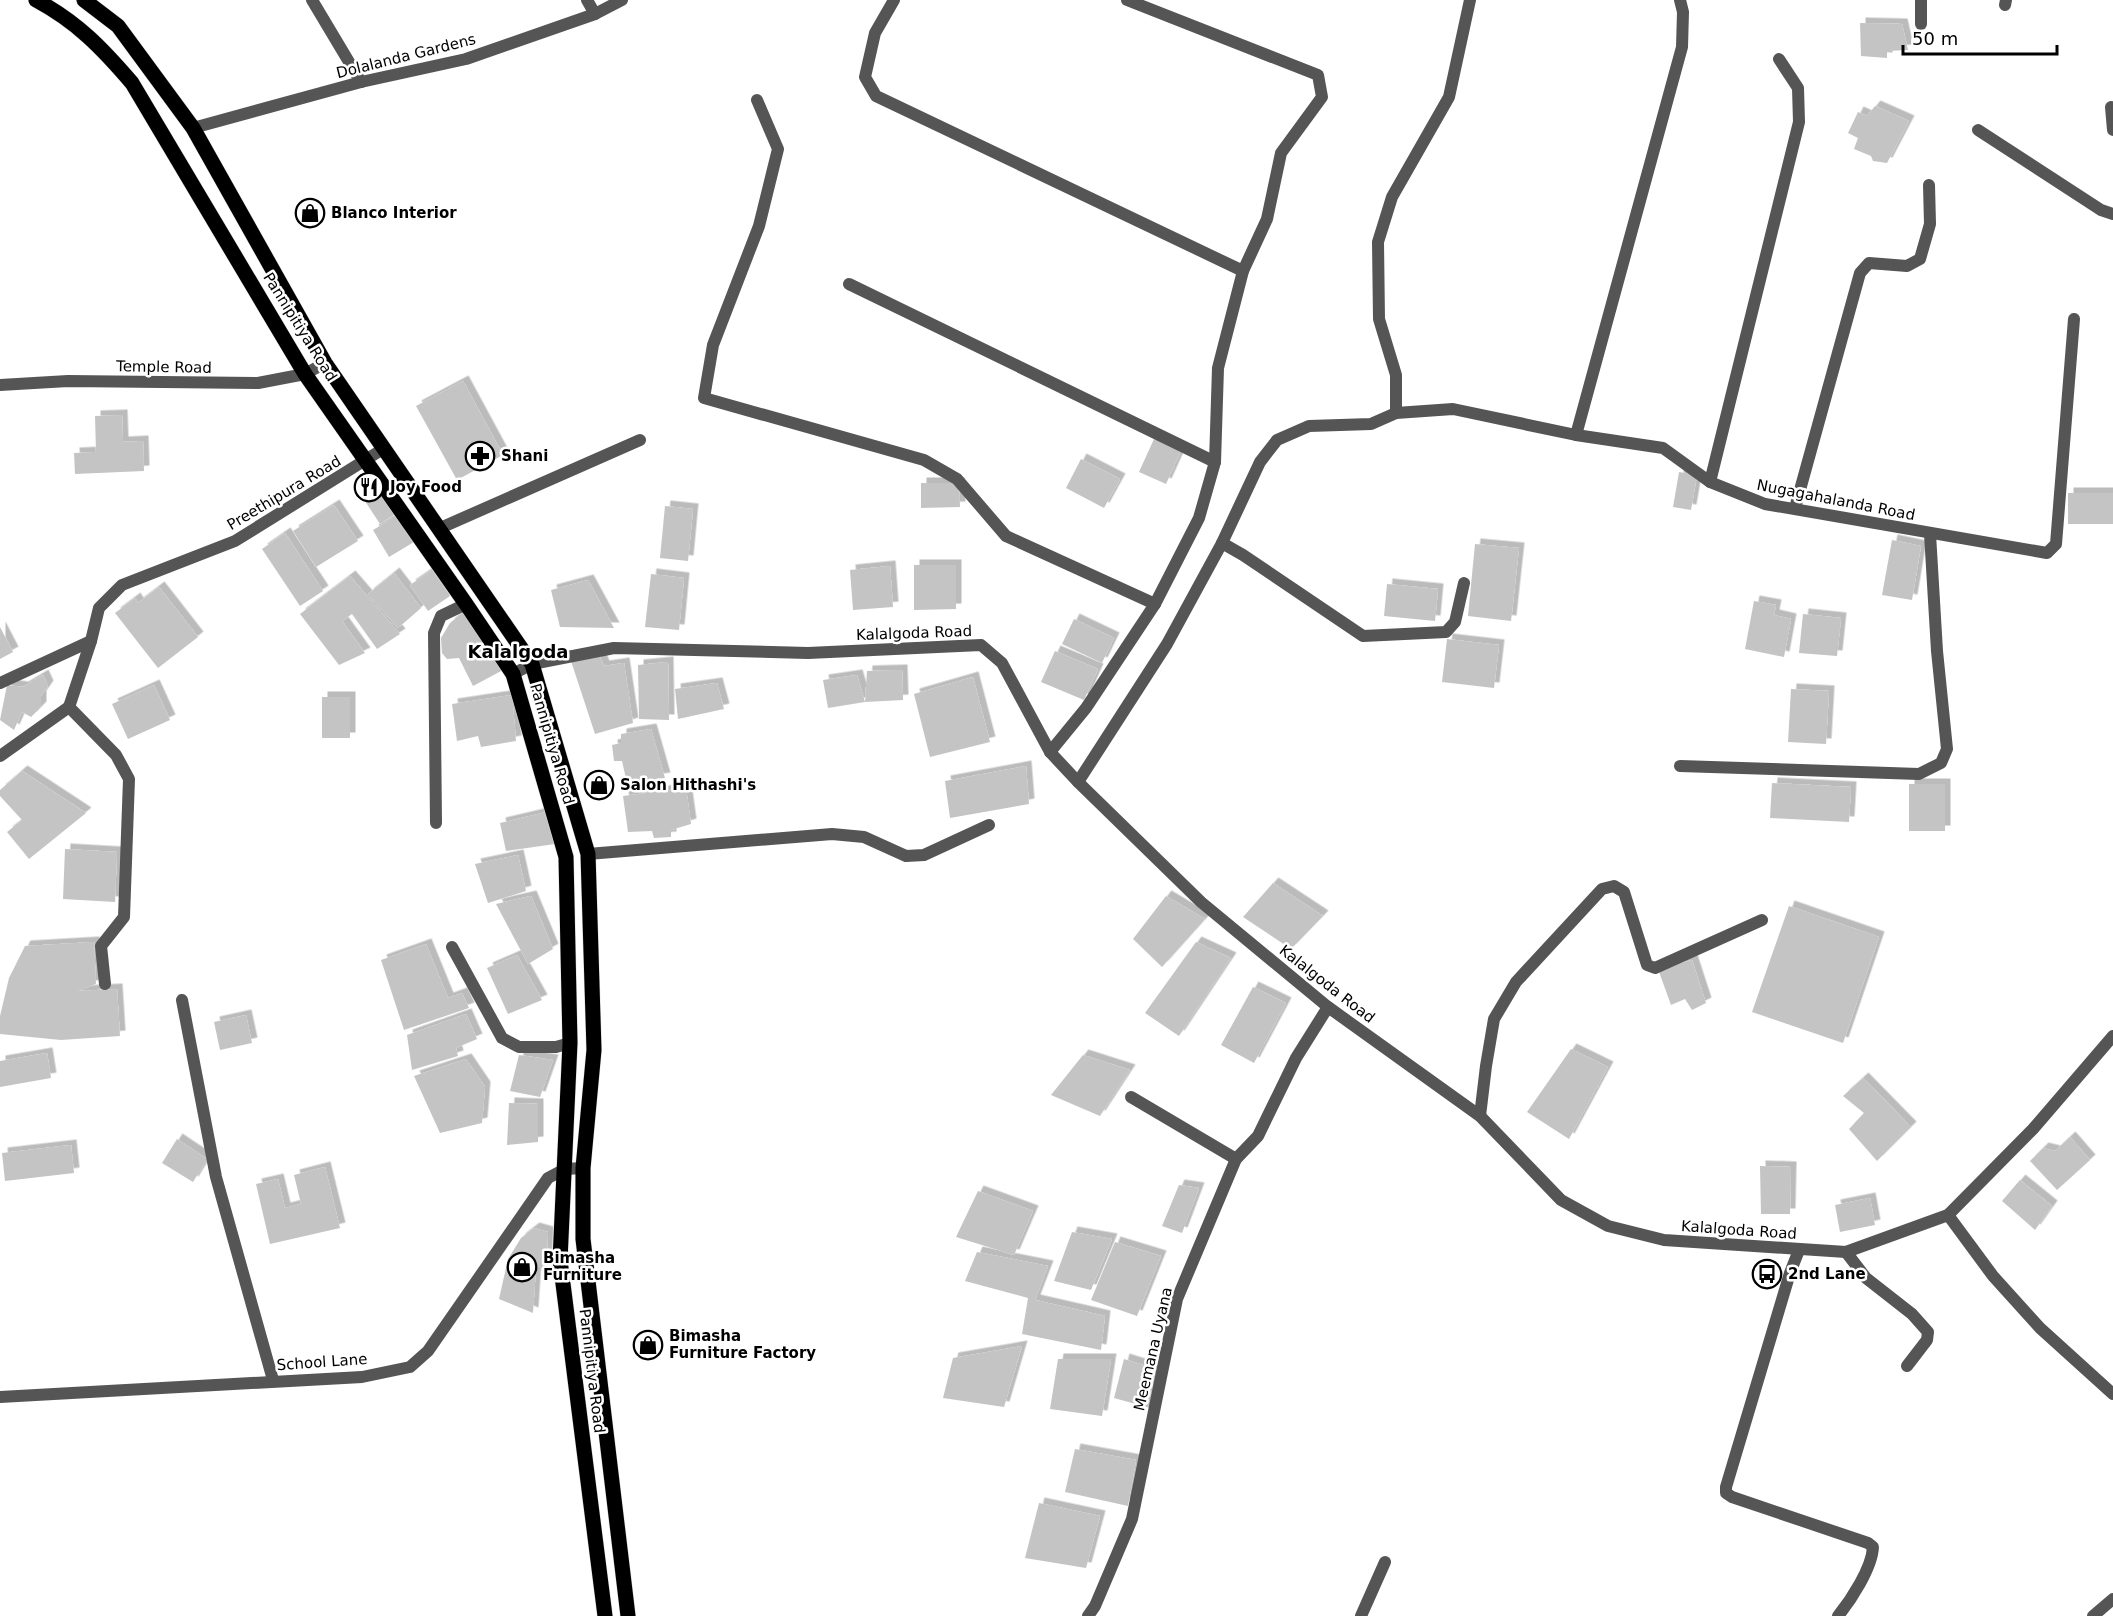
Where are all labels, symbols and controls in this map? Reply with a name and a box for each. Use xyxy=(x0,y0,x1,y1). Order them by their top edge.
scale bar xyxy=(1903,18,2058,56)
text: 50 m xyxy=(1912,28,1958,49)
street label: Dolalanda Gardens xyxy=(334,30,478,82)
shop icon: Blanco Interior xyxy=(294,197,326,229)
place label: Blanco Interior xyxy=(331,204,457,222)
street label: Pannipitiya Road xyxy=(259,269,341,385)
street label: Temple Road xyxy=(115,357,212,377)
pharmacy icon: Shani xyxy=(464,440,496,472)
place label: Shani xyxy=(501,447,548,465)
street label: Preethipura Road xyxy=(224,452,344,534)
restaurant icon: Joy Food xyxy=(353,471,385,503)
street label: Nugagahalanda Road xyxy=(1755,476,1917,524)
place label: Joy Food xyxy=(389,478,462,496)
street label: Kalalgoda Road xyxy=(856,622,972,644)
district label: Kalalgoda xyxy=(468,641,568,662)
street label: Pannipitiya Road xyxy=(526,681,578,807)
shop icon: Salon Hithashi's xyxy=(583,769,615,801)
place label: Salon Hithashi's xyxy=(620,776,756,794)
street label: Kalalgoda Road xyxy=(1276,941,1378,1027)
street label: Kalalgoda Road xyxy=(1680,1217,1798,1243)
place label: Bimasha Furniture xyxy=(543,1249,622,1284)
shop icon: Bimasha Furniture xyxy=(506,1251,538,1283)
bus stop icon: 2nd Lane xyxy=(1751,1258,1783,1290)
place label: 2nd Lane xyxy=(1788,1265,1866,1283)
street label: Meemana Uyana xyxy=(1130,1285,1176,1413)
street label: Pannipitiya Road xyxy=(575,1308,609,1434)
place label: Bimasha Furniture Factory xyxy=(669,1327,816,1362)
shop icon: Bimasha Furniture Factory xyxy=(632,1329,664,1361)
street label: School Lane xyxy=(276,1350,368,1374)

